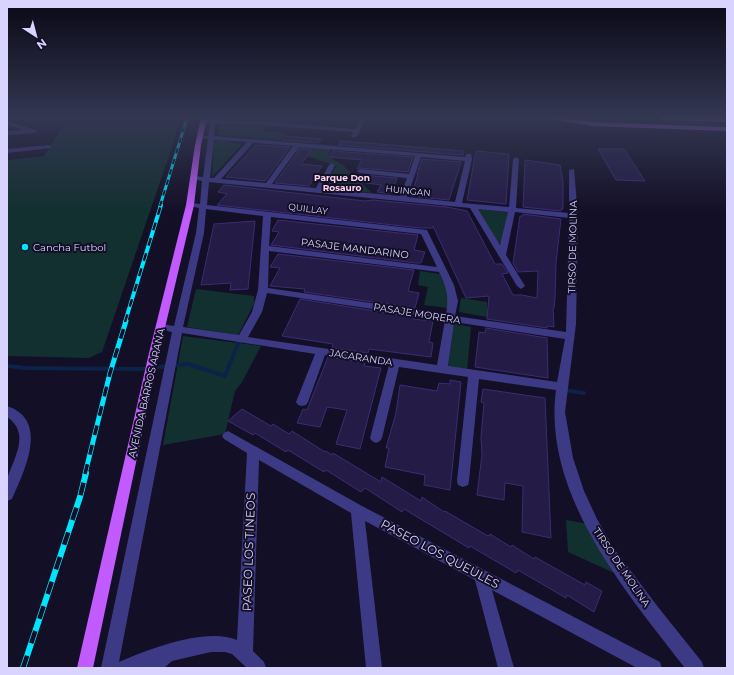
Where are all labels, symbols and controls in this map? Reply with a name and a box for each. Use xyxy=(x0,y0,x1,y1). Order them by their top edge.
north arrow xyxy=(16,16,56,56)
text: N xyxy=(34,36,50,52)
district label: Parque Don Rosauro xyxy=(314,172,370,193)
street label: HUINGAN xyxy=(385,183,431,198)
street label: TIRSO DE MOLINA xyxy=(565,200,580,294)
street label: QUILLAY xyxy=(288,201,329,216)
street label: PASAJE MANDARINO xyxy=(300,235,410,262)
place label: Cancha Futbol xyxy=(33,241,106,254)
marker: Cancha Futbol xyxy=(20,242,30,252)
street label: PASAJE MORERA xyxy=(372,300,462,327)
street label: AVENIDA BARROS ARANA xyxy=(125,326,168,459)
street label: JACARANDA xyxy=(327,346,394,369)
street label: PASEO LOS TINEOS xyxy=(239,493,258,611)
street label: PASEO LOS QUEULES xyxy=(378,516,502,591)
street label: TIRSO DE MOLINA xyxy=(590,525,653,610)

